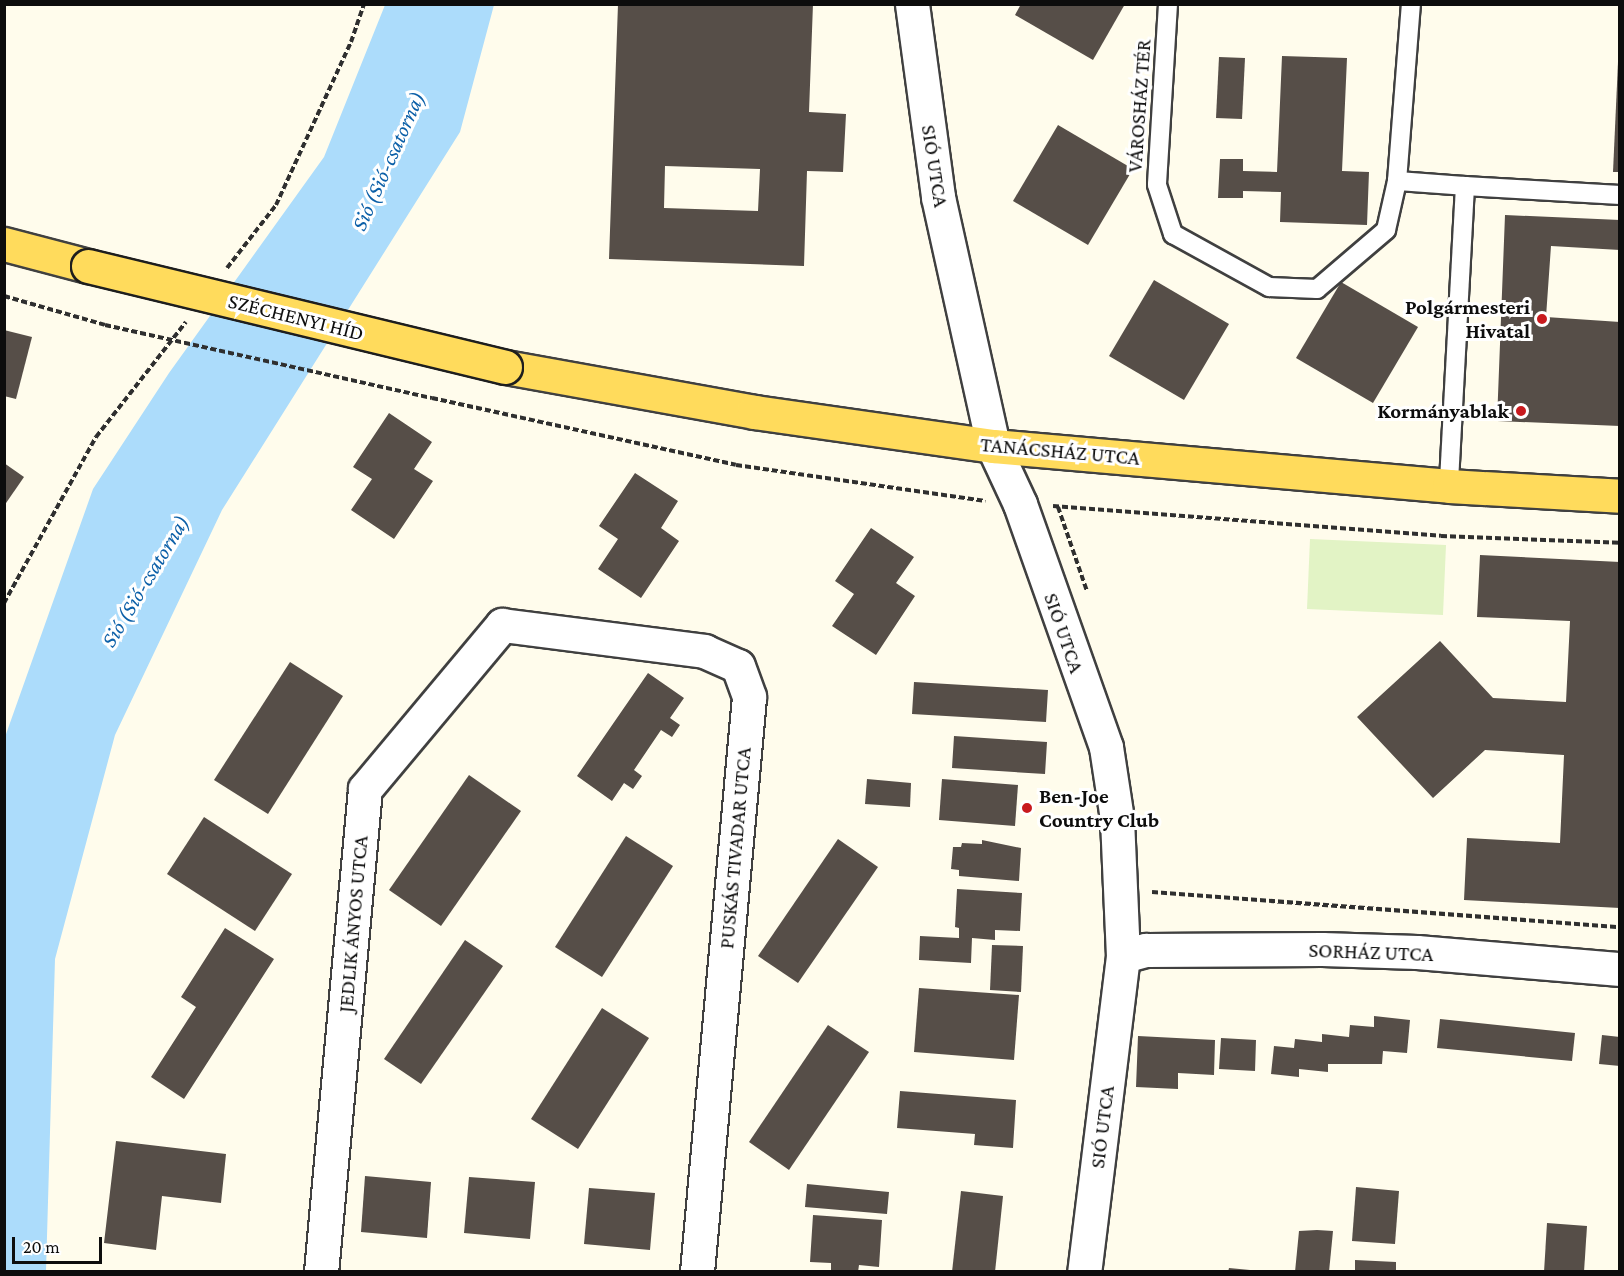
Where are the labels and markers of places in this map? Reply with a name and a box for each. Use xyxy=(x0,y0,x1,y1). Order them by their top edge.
place label: Polgármesteri Hivatal xyxy=(1405,294,1530,344)
marker: Polgármesteri Hivatal xyxy=(1535,312,1549,326)
place label: Kormányablak xyxy=(1377,398,1509,424)
marker: Kormányablak xyxy=(1514,404,1528,418)
place label: Ben-Joe Country Club xyxy=(1039,783,1159,833)
marker: Ben-Joe Country Club xyxy=(1020,801,1034,815)

